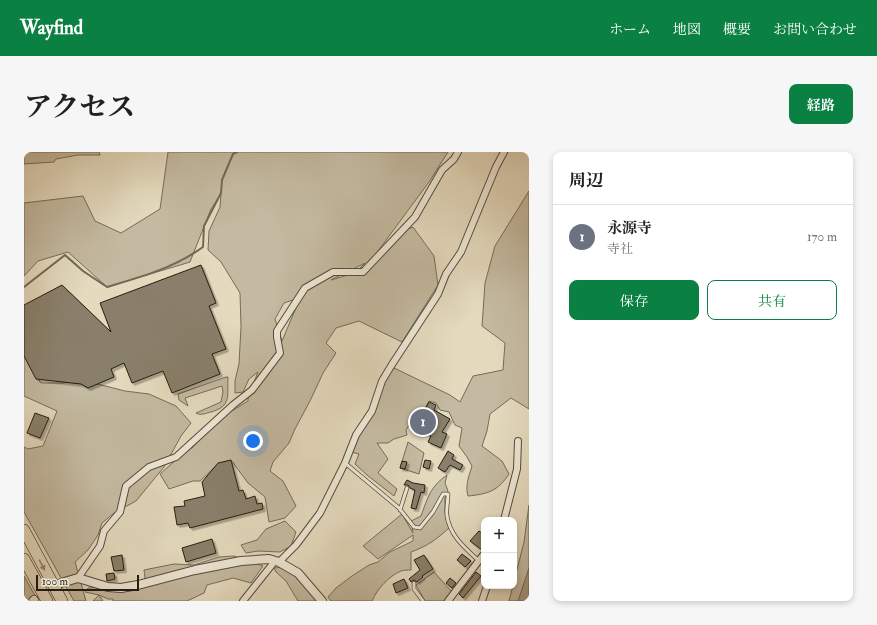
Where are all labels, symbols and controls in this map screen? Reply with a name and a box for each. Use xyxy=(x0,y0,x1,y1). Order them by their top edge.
text: Wayfind xyxy=(20,16,83,40)
text: ホーム xyxy=(609,21,651,38)
text: 地図 xyxy=(673,21,701,38)
text: 概要 xyxy=(723,21,751,38)
text: お問い合わせ xyxy=(773,21,857,38)
button: 経路 xyxy=(789,84,853,124)
text: アクセス xyxy=(24,90,135,125)
text: 周辺 xyxy=(569,170,603,191)
text: 永源寺 xyxy=(607,219,652,238)
text: 1 xyxy=(580,229,584,245)
text: 170 m xyxy=(807,229,837,245)
text: 寺社 xyxy=(607,241,633,257)
button: 保存 xyxy=(569,280,699,320)
button: 共有 xyxy=(707,280,837,320)
pin: 1 xyxy=(410,407,436,437)
your location xyxy=(243,431,263,451)
map controls xyxy=(481,517,517,589)
button: + xyxy=(481,517,517,553)
button: − xyxy=(481,553,517,589)
one-way arrow xyxy=(39,559,46,571)
scale bar xyxy=(36,573,139,592)
text: 100 m xyxy=(42,575,68,588)

